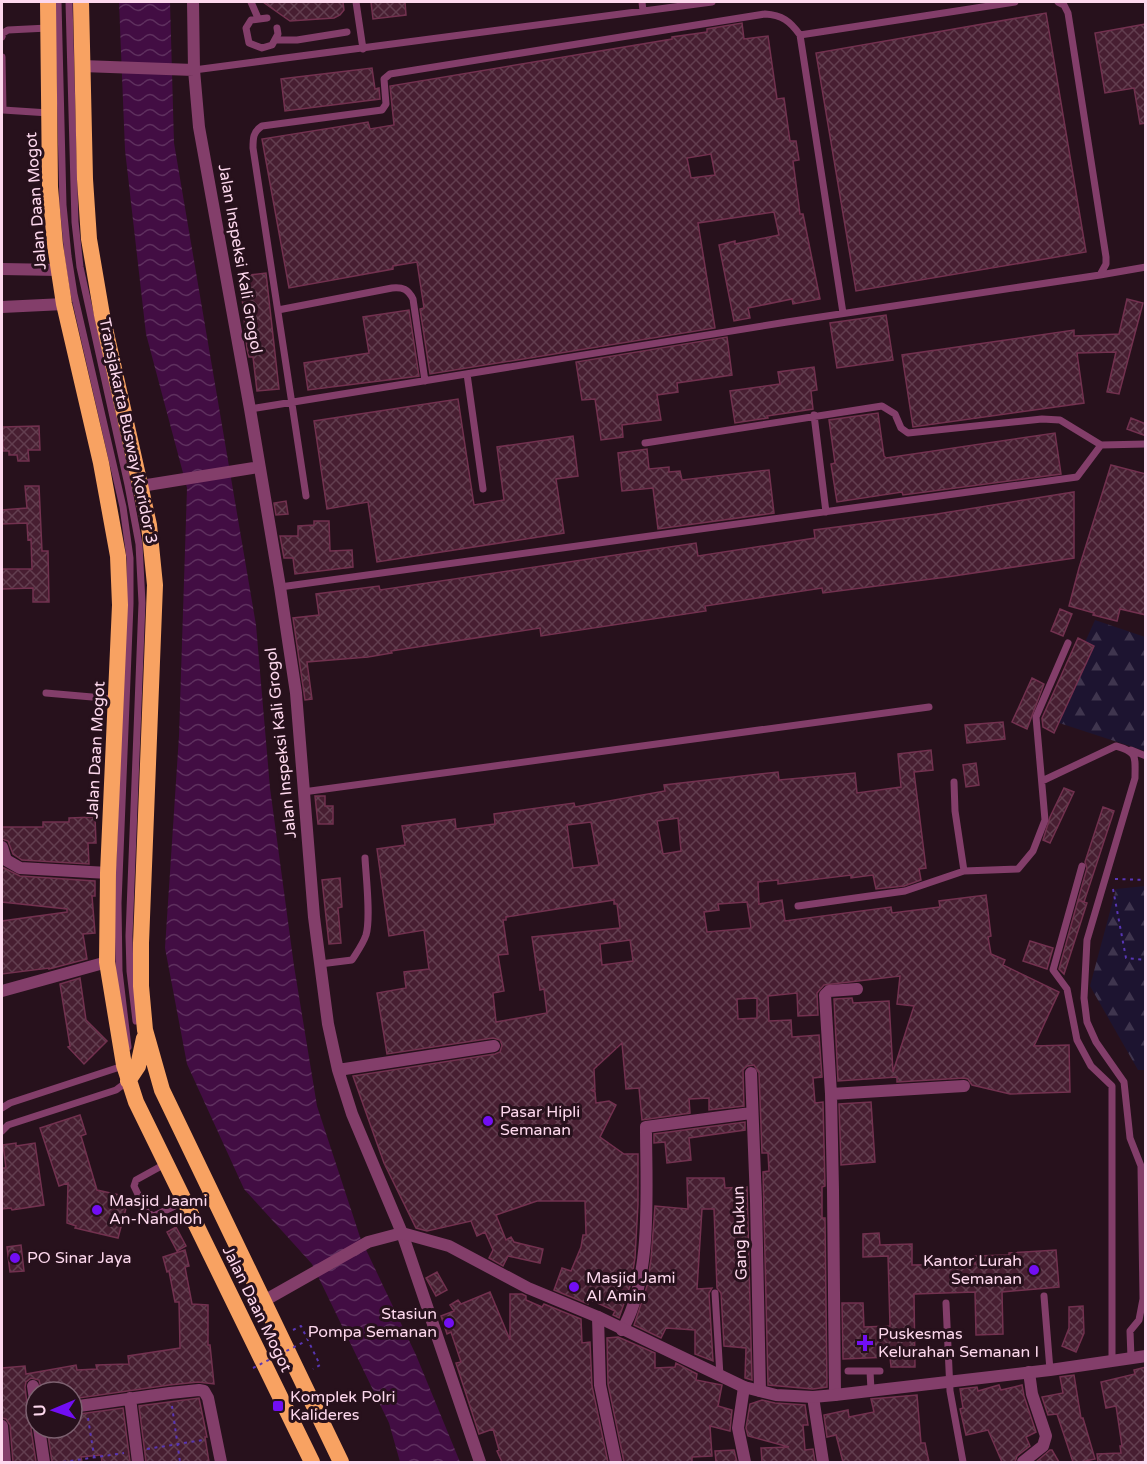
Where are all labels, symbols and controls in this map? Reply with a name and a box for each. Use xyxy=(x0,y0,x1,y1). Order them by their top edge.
street label: Jalan Daan Mogot xyxy=(21,132,51,270)
street label: Jalan Inspeksi Kali Grogol xyxy=(213,163,267,355)
street label: Transjakarta Busway Koridor 3 xyxy=(94,316,162,546)
street label: Jalan Inspeksi Kali Grogol xyxy=(261,646,301,840)
street label: Jalan Daan Mogot xyxy=(82,681,110,819)
place label: Pasar Hipli Semanan xyxy=(500,1102,580,1140)
marker: Pasar Hipli Semanan xyxy=(481,1114,495,1128)
street label: Gang Rukun xyxy=(728,1185,752,1281)
place label: Masjid Jaami An-Nahdloh xyxy=(109,1191,208,1229)
marker: Masjid Jaami An-Nahdloh xyxy=(90,1203,104,1217)
street label: Jalan Daan Mogot xyxy=(218,1243,296,1375)
place label: PO Sinar Jaya xyxy=(27,1248,131,1268)
marker: PO Sinar Jaya xyxy=(8,1251,22,1265)
place label: Kantor Lurah Semanan xyxy=(923,1251,1022,1289)
marker: Kantor Lurah Semanan xyxy=(1027,1263,1041,1277)
place label: Masjid Jami Al Amin xyxy=(586,1268,676,1306)
marker: Masjid Jami Al Amin xyxy=(567,1280,581,1294)
place label: Stasiun Pompa Semanan xyxy=(308,1304,437,1342)
marker: Stasiun Pompa Semanan xyxy=(442,1316,456,1330)
place label: Puskesmas Kelurahan Semanan I xyxy=(878,1324,1039,1362)
marker: Puskesmas Kelurahan Semanan I xyxy=(856,1334,874,1352)
north arrow xyxy=(24,1380,84,1440)
place label: Komplek Polri Kalideres xyxy=(290,1387,396,1425)
marker: Komplek Polri Kalideres xyxy=(271,1399,285,1413)
text: U xyxy=(30,1404,50,1417)

